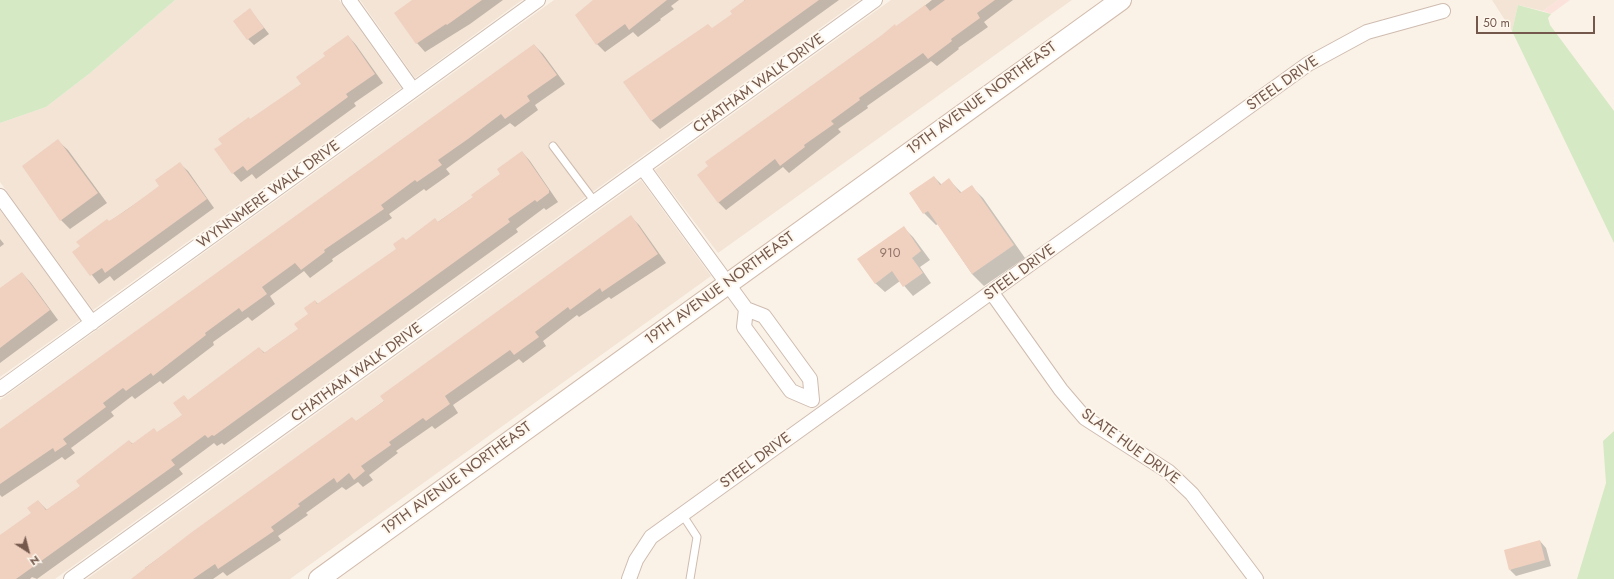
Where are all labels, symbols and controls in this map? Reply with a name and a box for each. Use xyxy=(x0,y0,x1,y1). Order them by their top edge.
scale bar xyxy=(1478,8,1597,34)
text: 50 m xyxy=(1483,14,1510,32)
street label: CHATHAM WALK DRIVE xyxy=(690,30,828,138)
street label: 19TH AVENUE NORTHEAST xyxy=(904,39,1060,159)
street label: STEEL DRIVE xyxy=(1244,53,1322,115)
street label: WYNNMERE WALK DRIVE xyxy=(194,137,344,253)
street label: 19TH AVENUE NORTHEAST xyxy=(642,229,798,349)
street label: STEEL DRIVE xyxy=(981,241,1059,305)
house number: 910 xyxy=(879,246,901,262)
street label: CHATHAM WALK DRIVE xyxy=(288,319,426,427)
street label: SLATE HUE DRIVE xyxy=(1077,405,1183,489)
street label: 19TH AVENUE NORTHEAST xyxy=(379,419,535,539)
street label: STEEL DRIVE xyxy=(717,429,795,493)
north arrow xyxy=(8,531,48,571)
text: N xyxy=(27,552,43,570)

